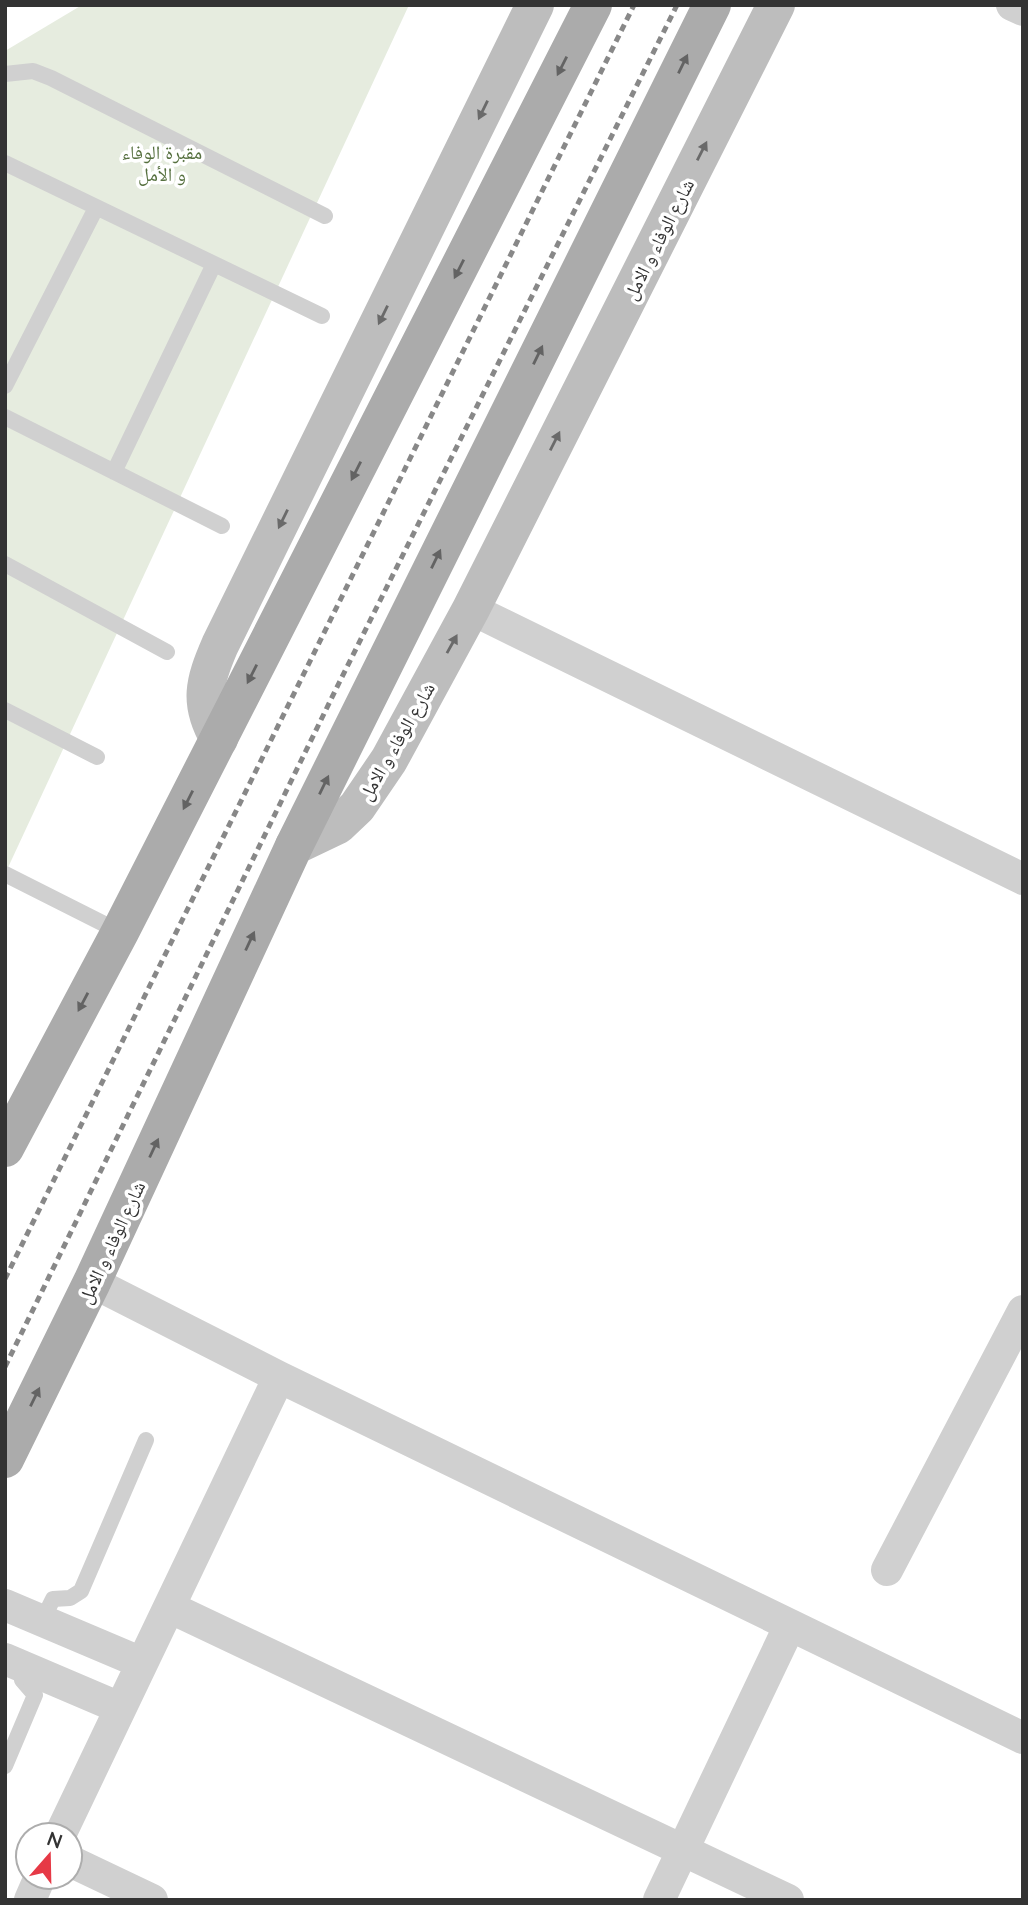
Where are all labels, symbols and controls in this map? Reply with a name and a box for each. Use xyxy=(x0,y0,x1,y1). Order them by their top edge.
one-way arrow xyxy=(678,54,689,74)
one-way arrow xyxy=(557,56,568,76)
one-way arrow xyxy=(478,100,489,120)
park label: مقبرة الوفاء و الأمل xyxy=(122,140,202,186)
one-way arrow xyxy=(697,141,708,161)
street label: شارع الوفاء و الامل xyxy=(618,175,699,304)
one-way arrow xyxy=(453,259,465,279)
one-way arrow xyxy=(377,305,389,325)
one-way arrow xyxy=(531,345,543,365)
one-way arrow xyxy=(550,431,561,451)
one-way arrow xyxy=(350,462,362,482)
one-way arrow xyxy=(277,509,288,529)
one-way arrow xyxy=(431,549,442,569)
one-way arrow xyxy=(446,634,458,654)
one-way arrow xyxy=(247,664,258,684)
street label: شارع الوفاء و الامل xyxy=(353,678,440,805)
one-way arrow xyxy=(319,775,330,795)
one-way arrow xyxy=(182,790,194,810)
one-way arrow xyxy=(244,931,256,951)
one-way arrow xyxy=(77,992,89,1011)
one-way arrow xyxy=(149,1138,160,1158)
street label: شارع الوفاء و الامل xyxy=(73,1177,150,1307)
one-way arrow xyxy=(30,1387,41,1407)
north arrow xyxy=(14,1821,84,1891)
text: N xyxy=(44,1826,66,1853)

